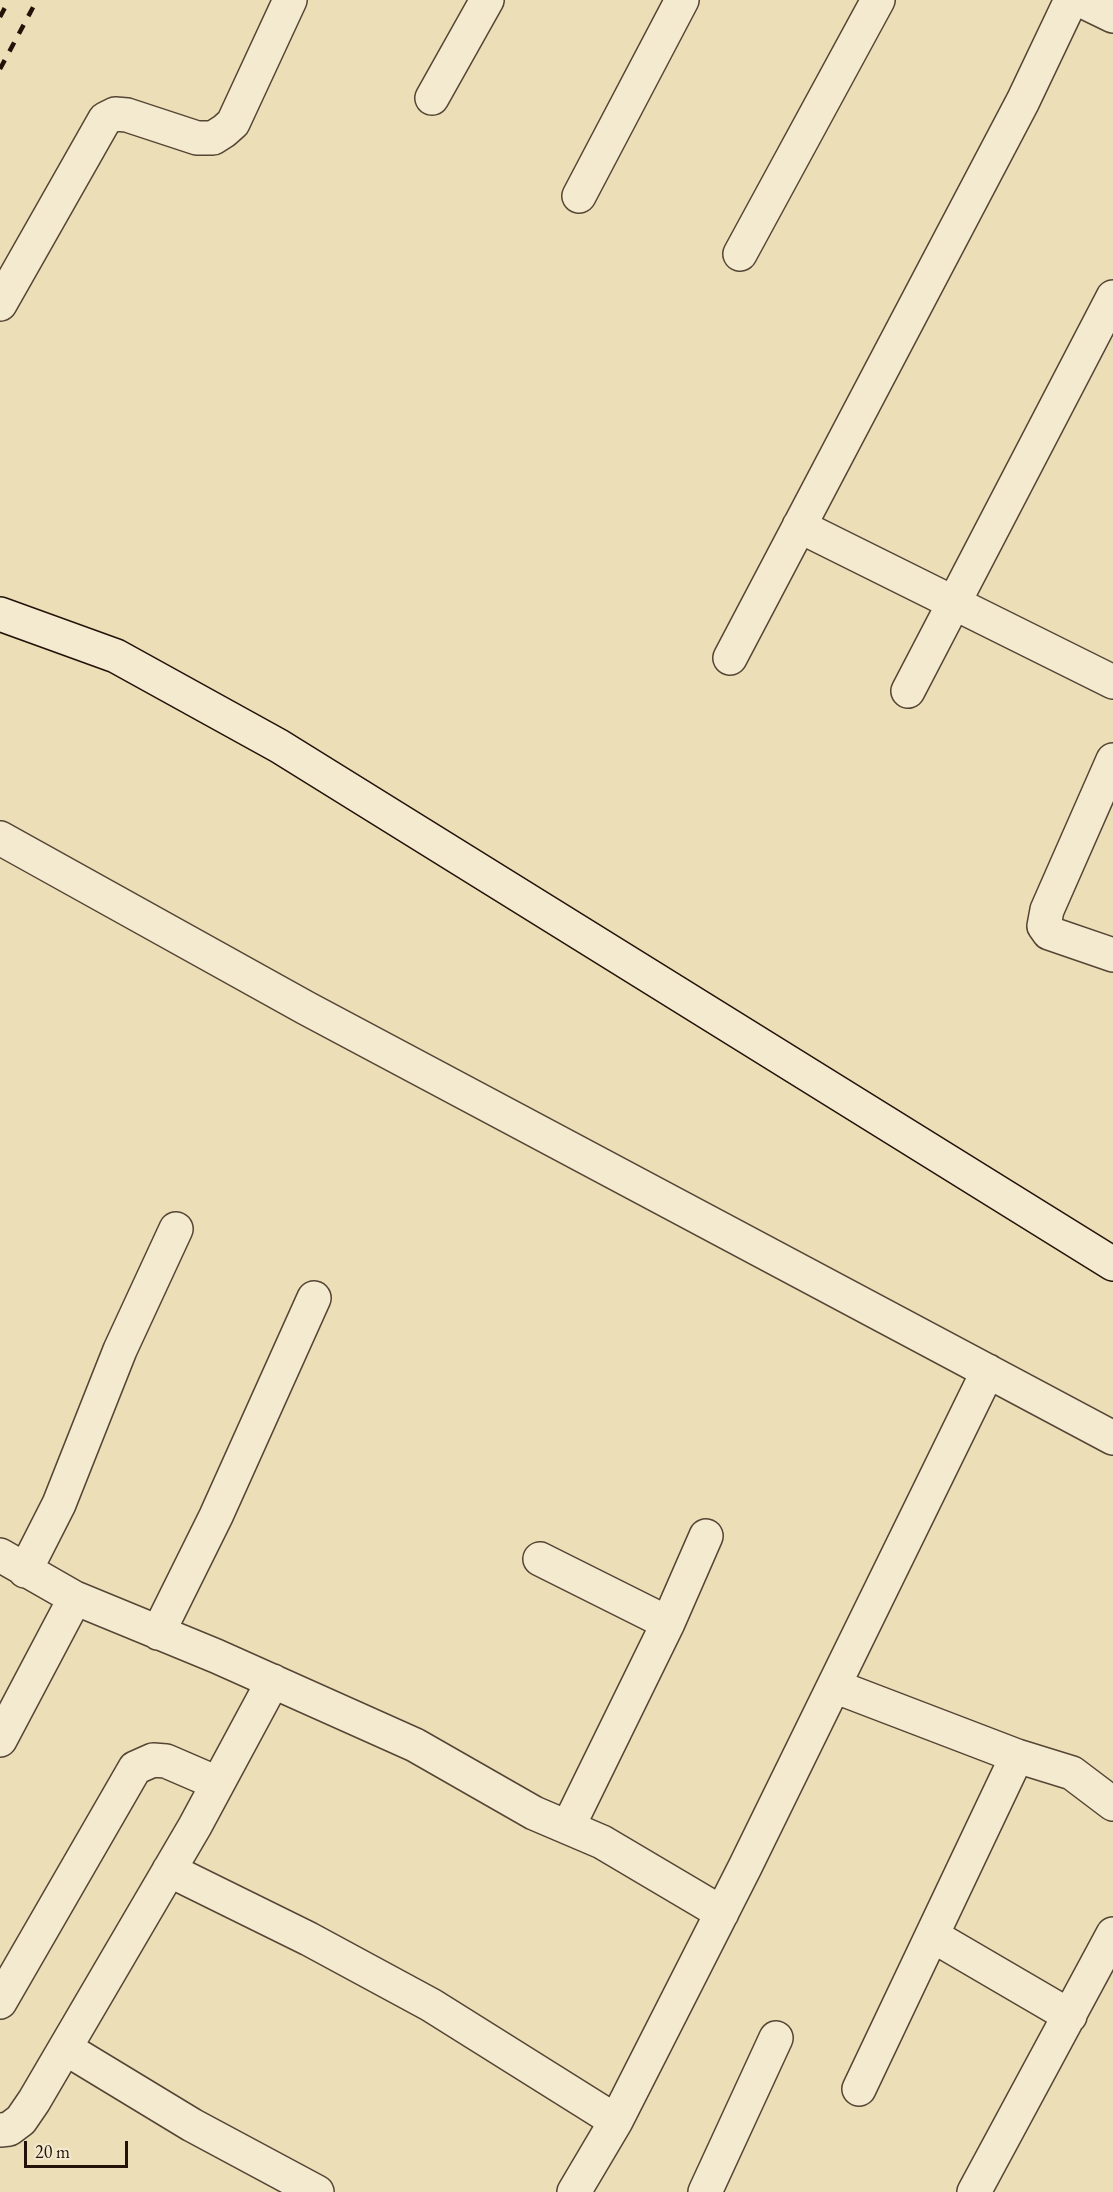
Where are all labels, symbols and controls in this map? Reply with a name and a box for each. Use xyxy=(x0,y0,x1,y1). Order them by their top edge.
scale bar xyxy=(27,2129,130,2167)
text: 20 m xyxy=(35,2140,70,2163)

